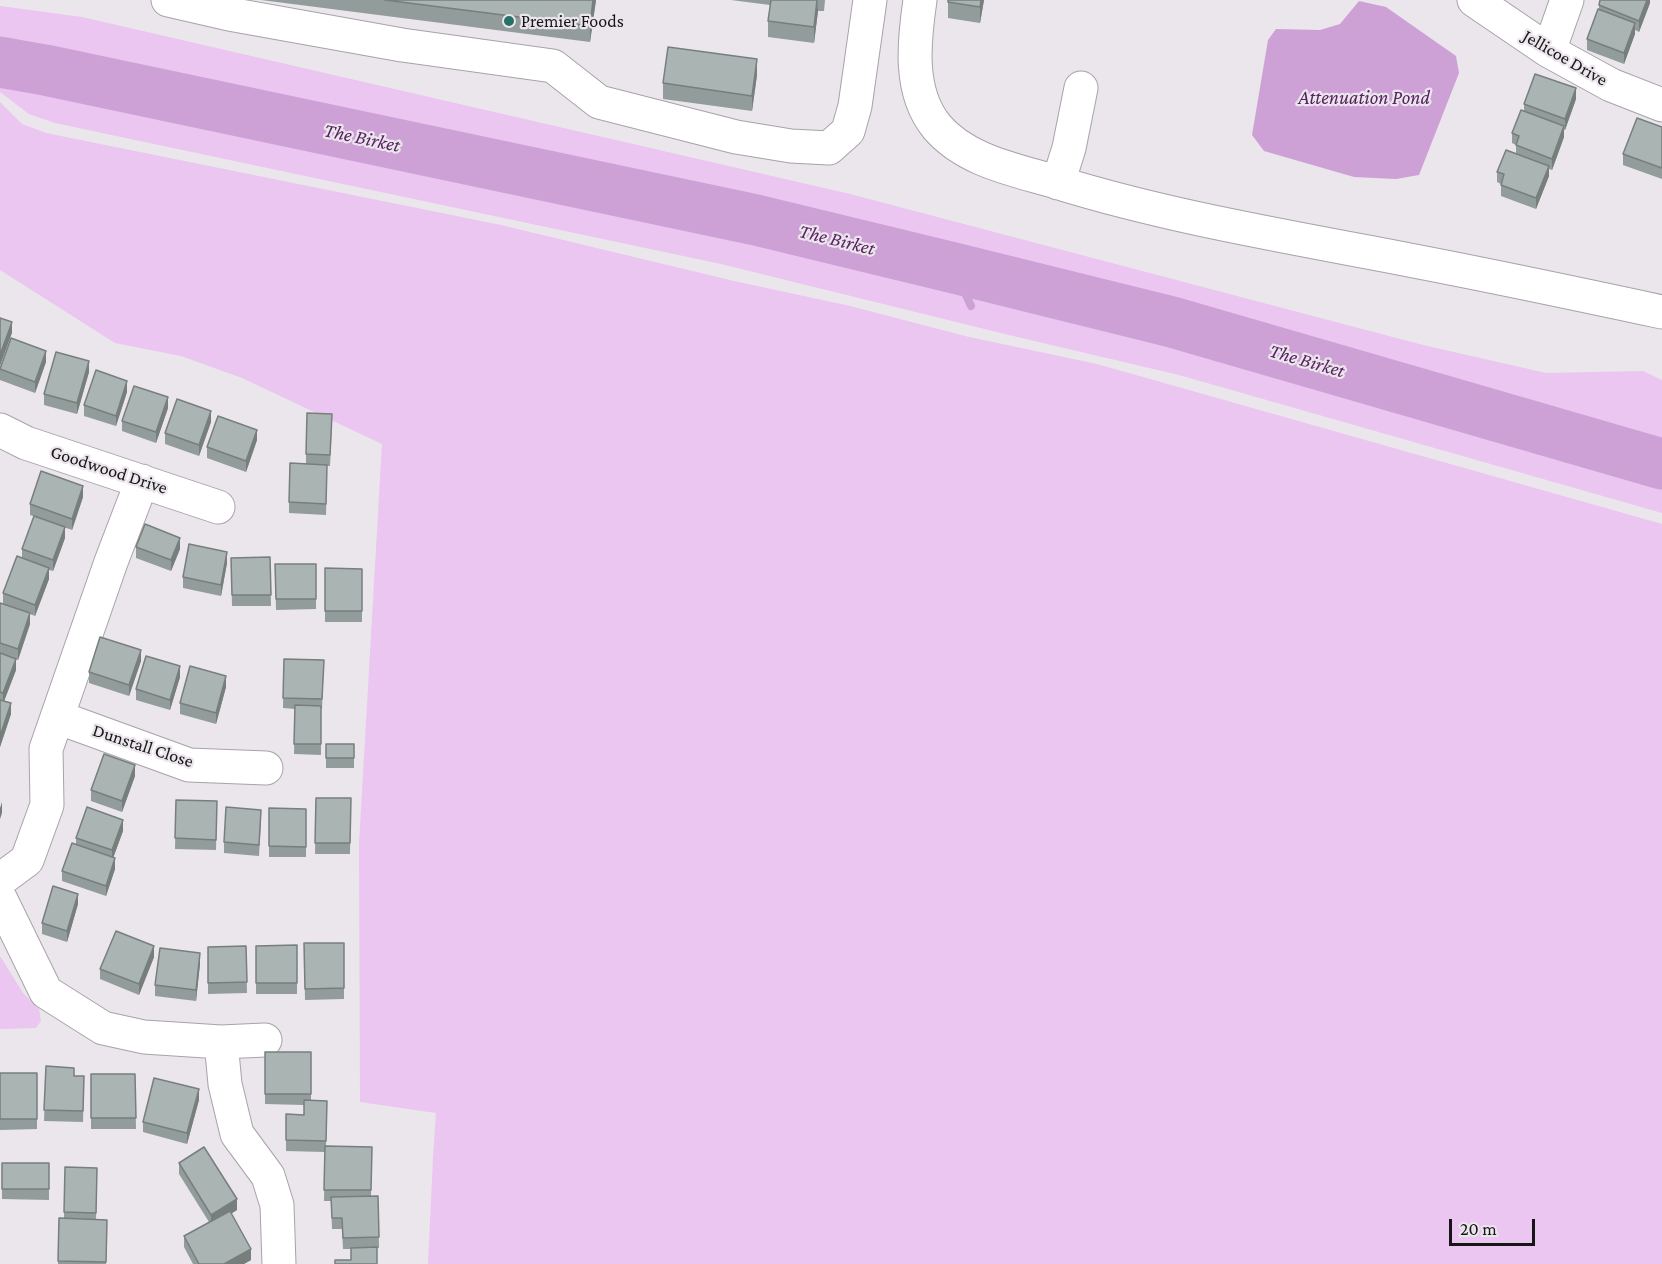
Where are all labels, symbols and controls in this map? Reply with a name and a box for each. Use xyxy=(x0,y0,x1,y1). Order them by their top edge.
place label: Premier Foods xyxy=(521,10,624,32)
marker: Premier Foods xyxy=(502,14,516,28)
street label: Jellicoe Drive xyxy=(1519,25,1611,91)
water label: Attenuation Pond xyxy=(1298,86,1430,110)
water label: The Birket xyxy=(322,118,402,158)
water label: The Birket xyxy=(797,219,877,261)
water label: The Birket xyxy=(1267,339,1347,383)
street label: Goodwood Drive xyxy=(48,441,170,499)
street label: Dunstall Close xyxy=(90,720,196,772)
scale bar xyxy=(1452,1207,1538,1245)
text: 20 m xyxy=(1460,1219,1497,1239)

